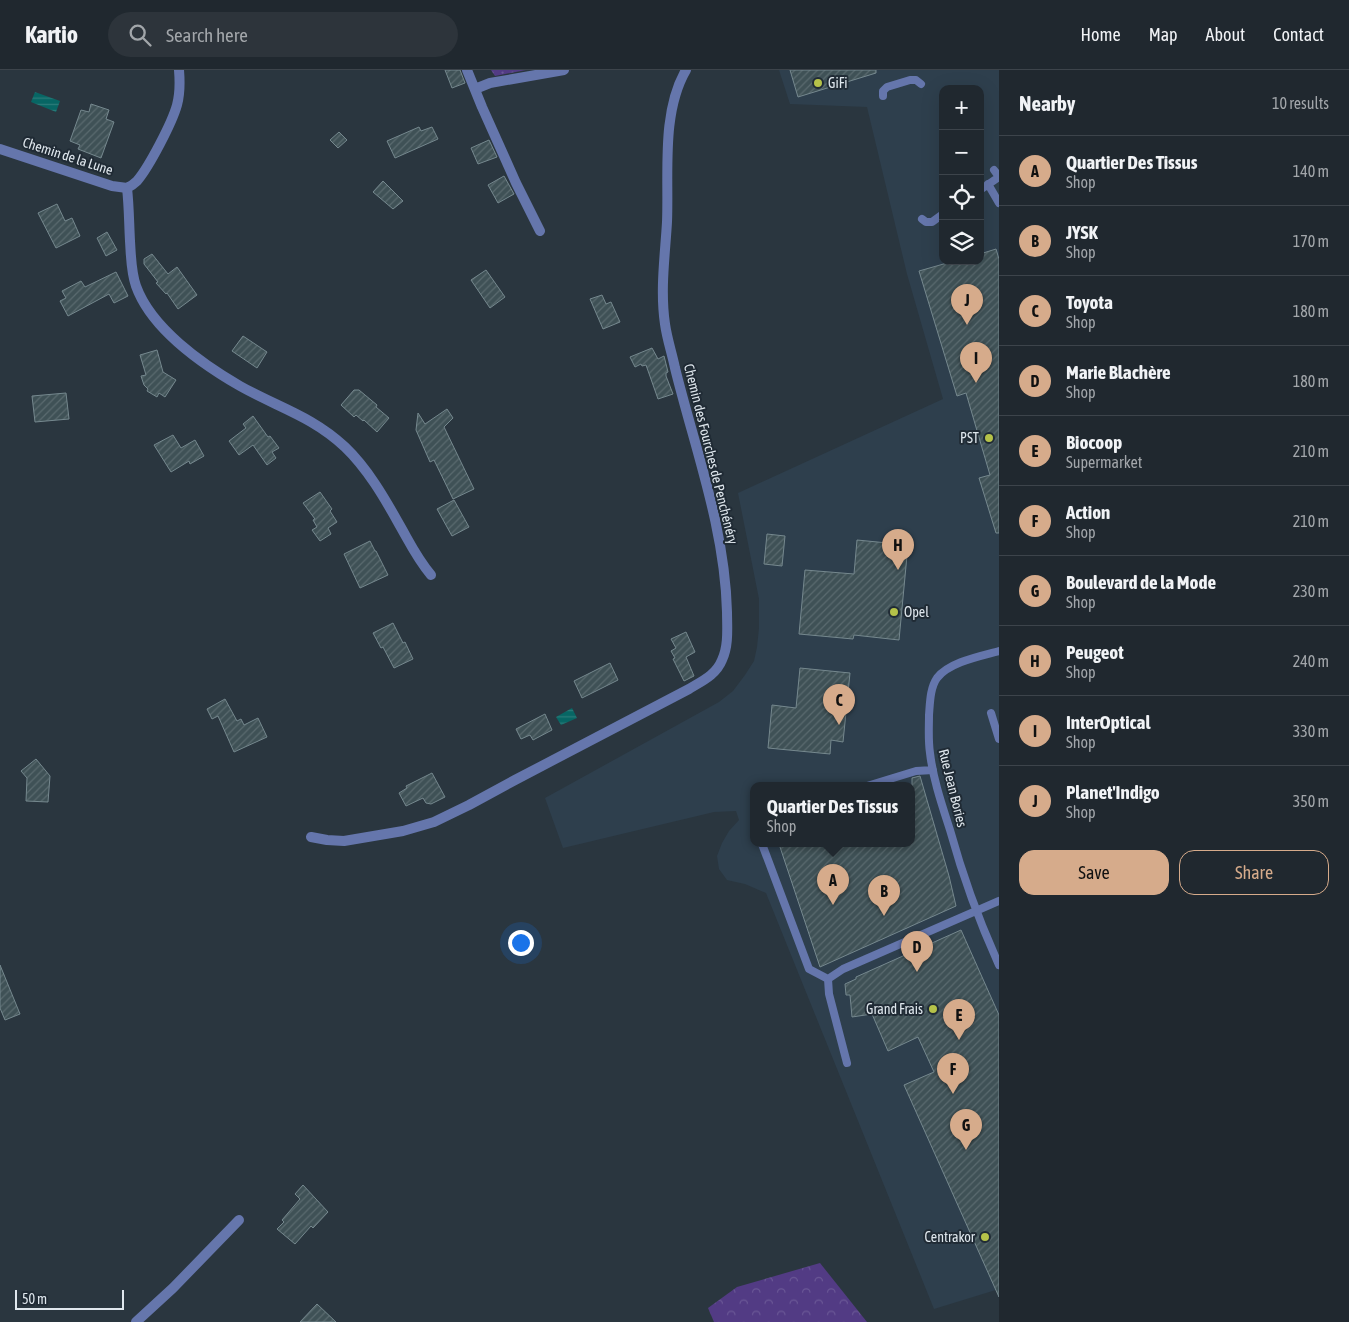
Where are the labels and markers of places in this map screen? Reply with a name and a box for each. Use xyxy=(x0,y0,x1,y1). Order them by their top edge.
place label: GiFi xyxy=(828,75,848,91)
marker: GiFi xyxy=(812,77,824,89)
pin: J xyxy=(951,284,983,325)
pin: I xyxy=(960,342,992,383)
place label: PST xyxy=(960,430,979,446)
marker: PST xyxy=(983,432,995,444)
pin: H xyxy=(882,529,914,570)
place label: Opel xyxy=(904,604,929,620)
marker: Opel xyxy=(888,606,900,618)
pin: C xyxy=(823,684,855,725)
pin: A xyxy=(817,864,849,905)
pin: B xyxy=(868,875,900,916)
pin: D xyxy=(901,931,933,972)
pin: E xyxy=(943,999,975,1040)
place label: Grand Frais xyxy=(866,1001,923,1017)
marker: Grand Frais xyxy=(927,1003,939,1015)
pin: F xyxy=(937,1053,969,1094)
pin: G xyxy=(950,1109,982,1150)
place label: Centrakor xyxy=(925,1229,976,1245)
marker: Centrakor xyxy=(979,1231,991,1243)

